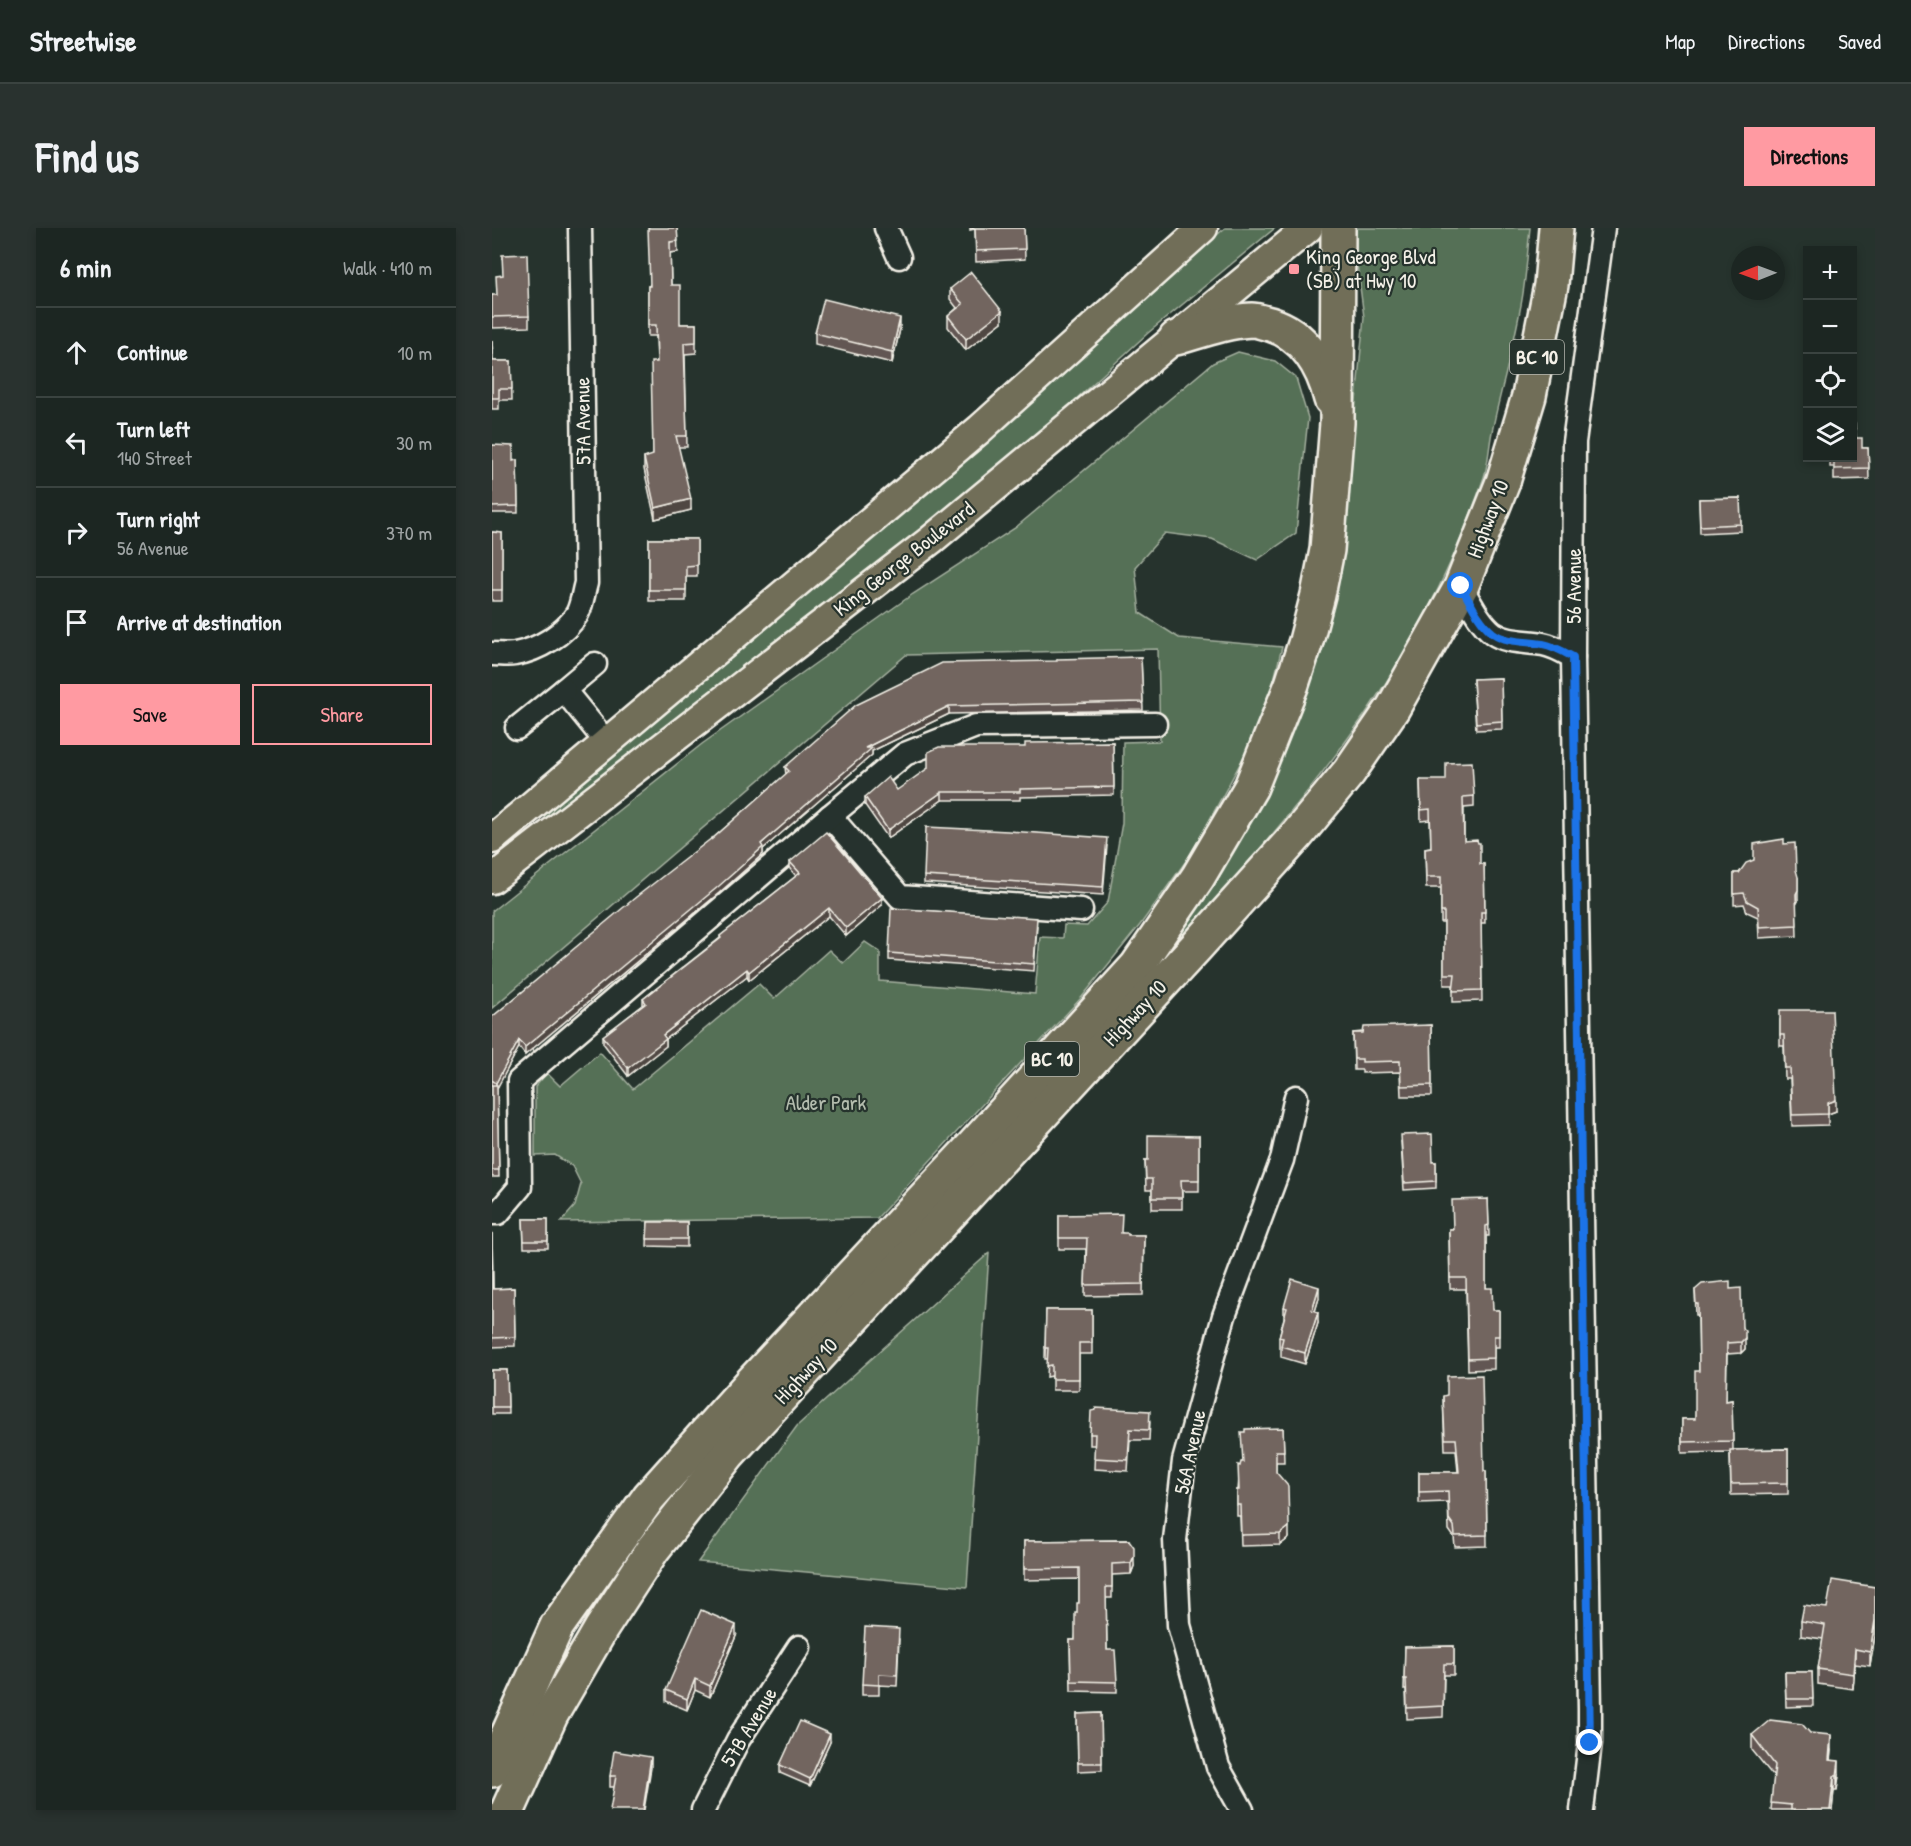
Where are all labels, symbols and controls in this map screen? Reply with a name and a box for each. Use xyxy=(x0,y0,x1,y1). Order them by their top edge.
text: Streetwise xyxy=(30,22,136,60)
text: Map xyxy=(1665,27,1695,56)
text: Directions xyxy=(1728,27,1805,56)
text: Saved xyxy=(1838,27,1881,56)
button: Directions xyxy=(1744,127,1875,186)
text: Find us xyxy=(36,128,139,185)
place label: King George Blvd (SB) at Hwy 10 xyxy=(1306,242,1436,295)
north arrow xyxy=(1731,246,1785,300)
map controls xyxy=(1803,246,1857,462)
button: + xyxy=(1803,246,1857,300)
text: 6 min xyxy=(60,250,112,285)
text: Walk · 410 m xyxy=(343,254,432,281)
marker: King George Blvd (SB) at Hwy 10 xyxy=(1287,262,1301,276)
button: − xyxy=(1803,300,1857,354)
icon: ahead xyxy=(60,336,93,369)
text: Continue xyxy=(117,337,188,367)
text: 10 m xyxy=(398,339,432,366)
road number: BC 10 xyxy=(1510,340,1564,374)
button: locate xyxy=(1803,354,1857,408)
street label: 57A Avenue xyxy=(567,377,598,465)
button: layers xyxy=(1803,408,1857,462)
text: Turn left xyxy=(117,414,190,444)
icon: left xyxy=(60,426,93,459)
text: 30 m xyxy=(396,429,432,456)
text: 140 Street xyxy=(117,444,192,471)
street label: Highway 10 xyxy=(1459,476,1516,562)
street label: King George Boulevard xyxy=(827,494,980,623)
text: Turn right xyxy=(117,504,200,534)
icon: right xyxy=(60,516,93,549)
text: 370 m xyxy=(386,519,432,546)
text: 56 Avenue xyxy=(117,534,189,561)
street label: 56 Avenue xyxy=(1559,548,1588,624)
route start xyxy=(1447,572,1473,598)
icon: arrive xyxy=(60,606,93,639)
text: Arrive at destination xyxy=(117,607,282,637)
button: Save xyxy=(60,684,240,745)
button: Share xyxy=(252,684,432,745)
street label: Highway 10 xyxy=(1096,973,1173,1052)
road number: BC 10 xyxy=(1025,1042,1079,1076)
park label: Alder Park xyxy=(786,1088,866,1117)
street label: Highway 10 xyxy=(767,1331,844,1410)
street label: 56A Avenue xyxy=(1166,1407,1213,1497)
street label: 57B Avenue xyxy=(713,1682,784,1772)
route end xyxy=(1576,1729,1602,1755)

